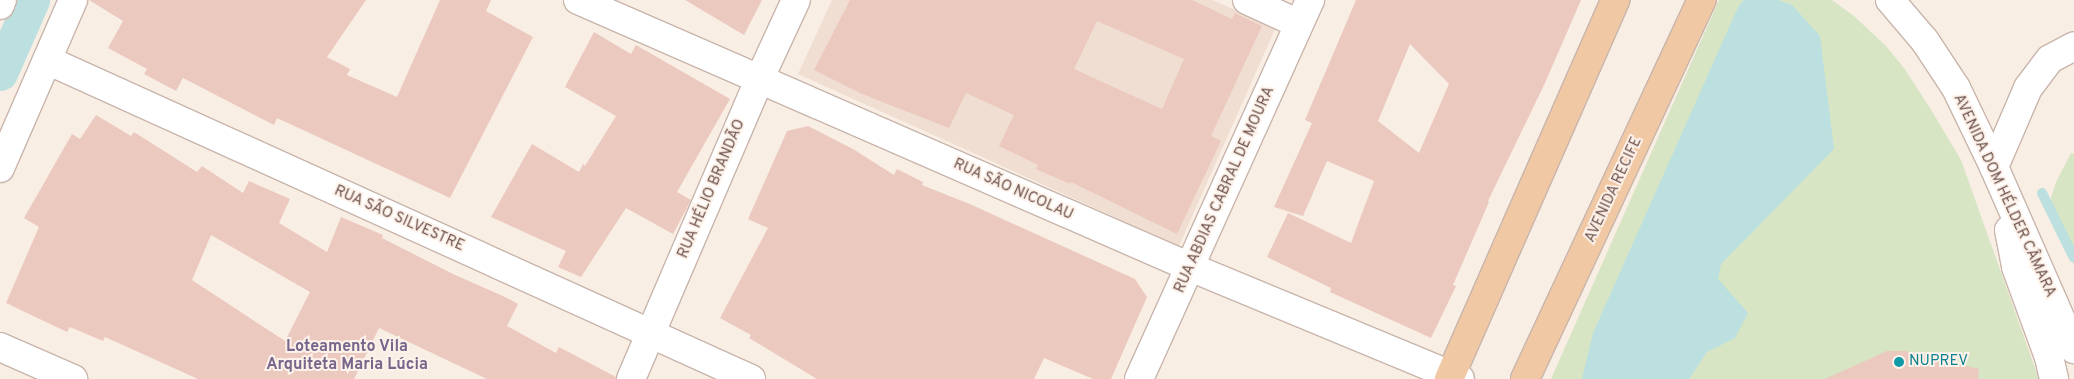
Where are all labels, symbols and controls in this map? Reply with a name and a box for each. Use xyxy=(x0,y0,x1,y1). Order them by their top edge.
street label: RUA ABDIAS CABRAL DE MOURA xyxy=(1171,83,1279,297)
street label: AVENIDA DOM HÉLDER CÂMARA xyxy=(1949,91,2059,301)
street label: RUA HÉLIO BRANDÃO xyxy=(674,116,750,262)
street label: AVENIDA RECIFE xyxy=(1582,134,1646,246)
street label: RUA SÃO NICOLAU xyxy=(950,155,1076,225)
street label: RUA SÃO SILVESTRE xyxy=(331,182,467,256)
district label: Loteamento Vila Arquiteta Maria Lúcia xyxy=(266,337,428,375)
place label: NUPREV xyxy=(1909,353,1968,371)
marker: NUPREV xyxy=(1893,356,1905,368)

